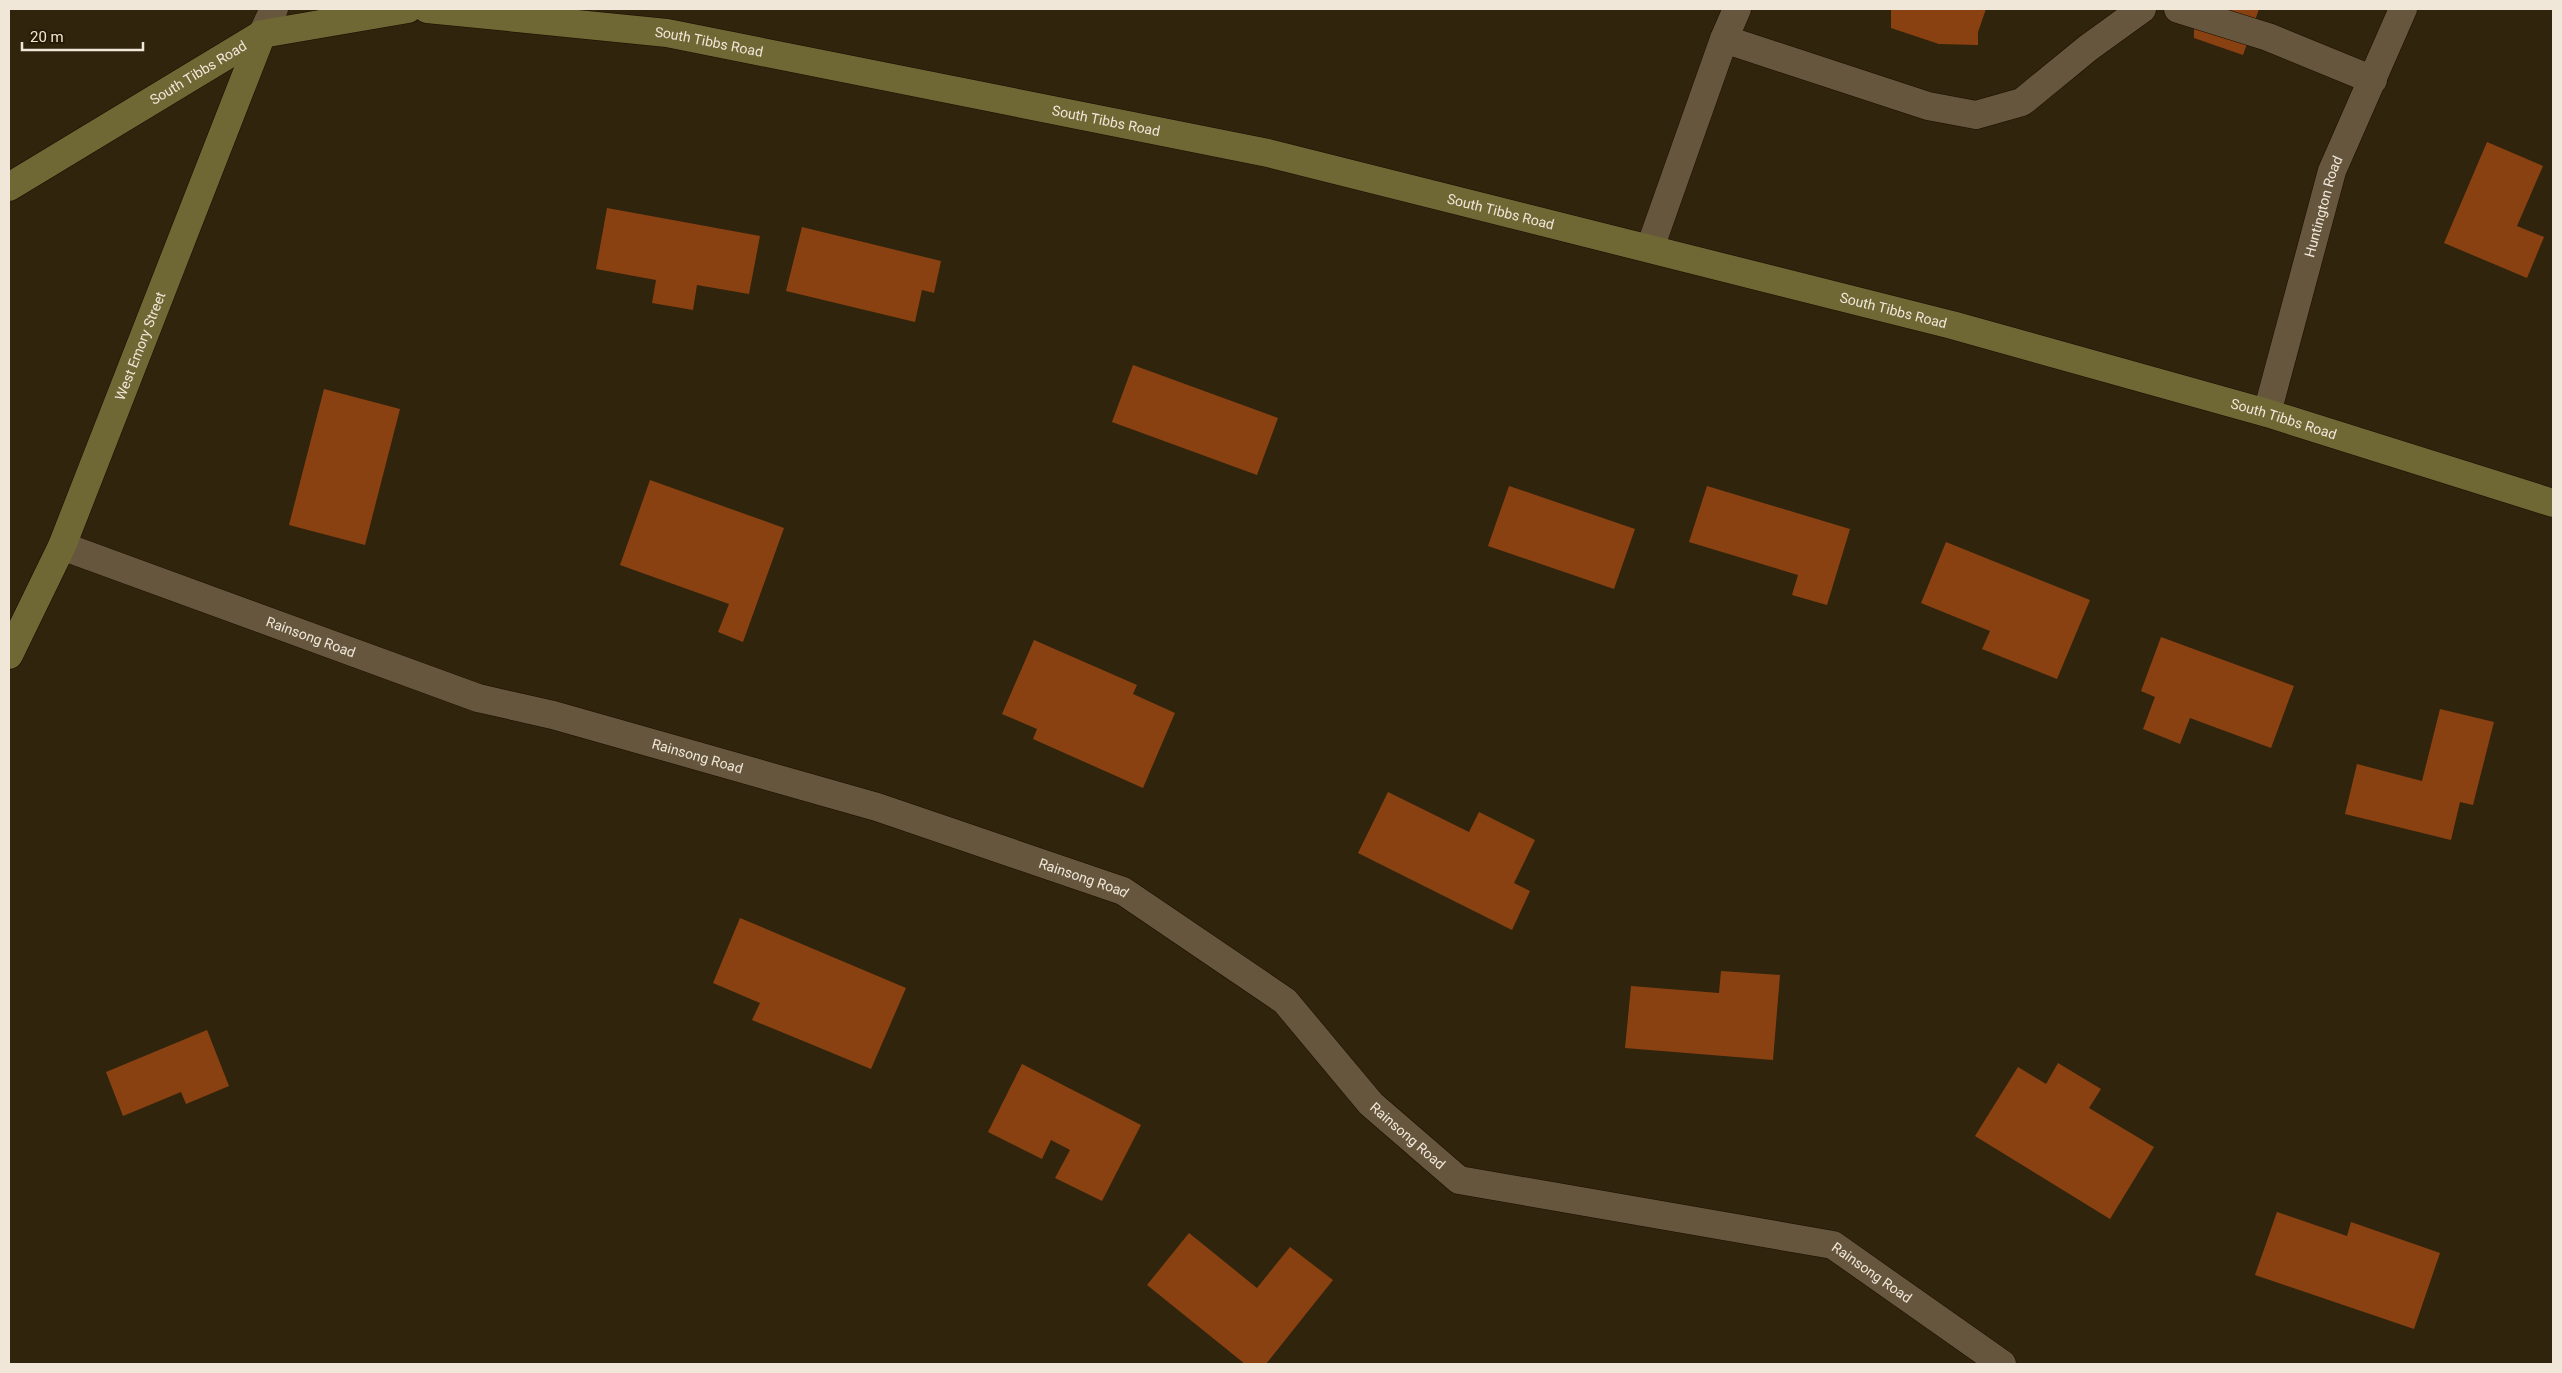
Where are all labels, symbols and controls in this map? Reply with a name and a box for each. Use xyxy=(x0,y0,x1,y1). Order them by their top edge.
scale bar xyxy=(22,20,144,52)
street label: South Tibbs Road xyxy=(654,24,764,60)
text: 20 m xyxy=(30,28,64,46)
street label: South Tibbs Road xyxy=(147,37,249,108)
street label: South Tibbs Road xyxy=(1051,102,1162,139)
street label: Huntington Road xyxy=(2301,153,2346,259)
street label: South Tibbs Road xyxy=(1445,190,1556,233)
street label: West Emory Street xyxy=(112,289,169,402)
street label: South Tibbs Road xyxy=(1838,289,1949,331)
street label: South Tibbs Road xyxy=(2229,395,2339,442)
street label: Rainsong Road xyxy=(264,613,358,661)
street label: Rainsong Road xyxy=(650,736,745,777)
street label: Rainsong Road xyxy=(1037,855,1132,901)
street label: Rainsong Road xyxy=(1367,1099,1448,1172)
street label: Rainsong Road xyxy=(1829,1239,1915,1306)

